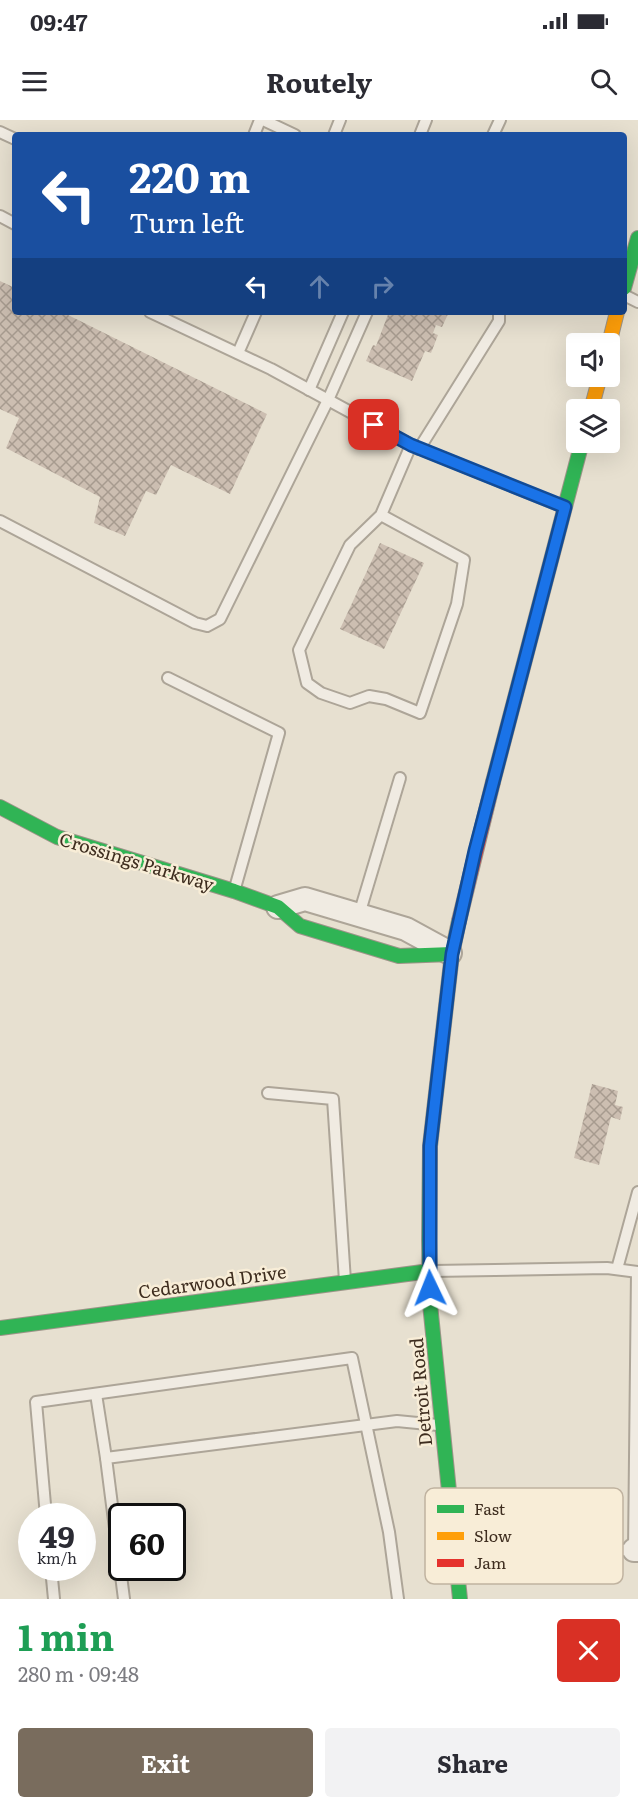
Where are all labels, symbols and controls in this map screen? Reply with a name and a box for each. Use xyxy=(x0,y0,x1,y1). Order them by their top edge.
text: 09:47 xyxy=(30,5,87,38)
text: Routely xyxy=(266,61,372,101)
icon: menu xyxy=(18,65,51,98)
icon: search xyxy=(587,65,620,98)
text: 220 m xyxy=(129,144,250,206)
icon: left xyxy=(30,156,108,234)
text: Turn left xyxy=(129,201,244,241)
icon: left xyxy=(240,270,273,303)
icon: ahead xyxy=(303,270,336,303)
icon: right xyxy=(366,270,399,303)
map controls xyxy=(566,333,620,453)
button: sound xyxy=(566,333,620,387)
pin xyxy=(348,399,399,450)
button: layers xyxy=(566,399,620,453)
icon: arrive xyxy=(357,408,390,441)
street label: Crossings Parkway xyxy=(56,825,218,898)
position arrow xyxy=(398,1256,462,1320)
street label: Cedarwood Drive xyxy=(136,1257,288,1305)
street label: Detroit Road xyxy=(402,1337,438,1447)
legend xyxy=(425,1488,623,1584)
text: Fast xyxy=(474,1496,506,1520)
speed limit sign: 60 xyxy=(108,1503,186,1581)
text: 49 xyxy=(39,1513,75,1557)
text: Slow xyxy=(474,1523,512,1547)
text: km/h xyxy=(37,1546,77,1569)
text: Jam xyxy=(474,1550,507,1574)
text: 1 min xyxy=(18,1609,114,1662)
button: close xyxy=(557,1619,620,1682)
text: 280 m · 09:48 xyxy=(18,1658,139,1688)
button: Exit xyxy=(18,1728,313,1797)
button: Share xyxy=(325,1728,620,1797)

